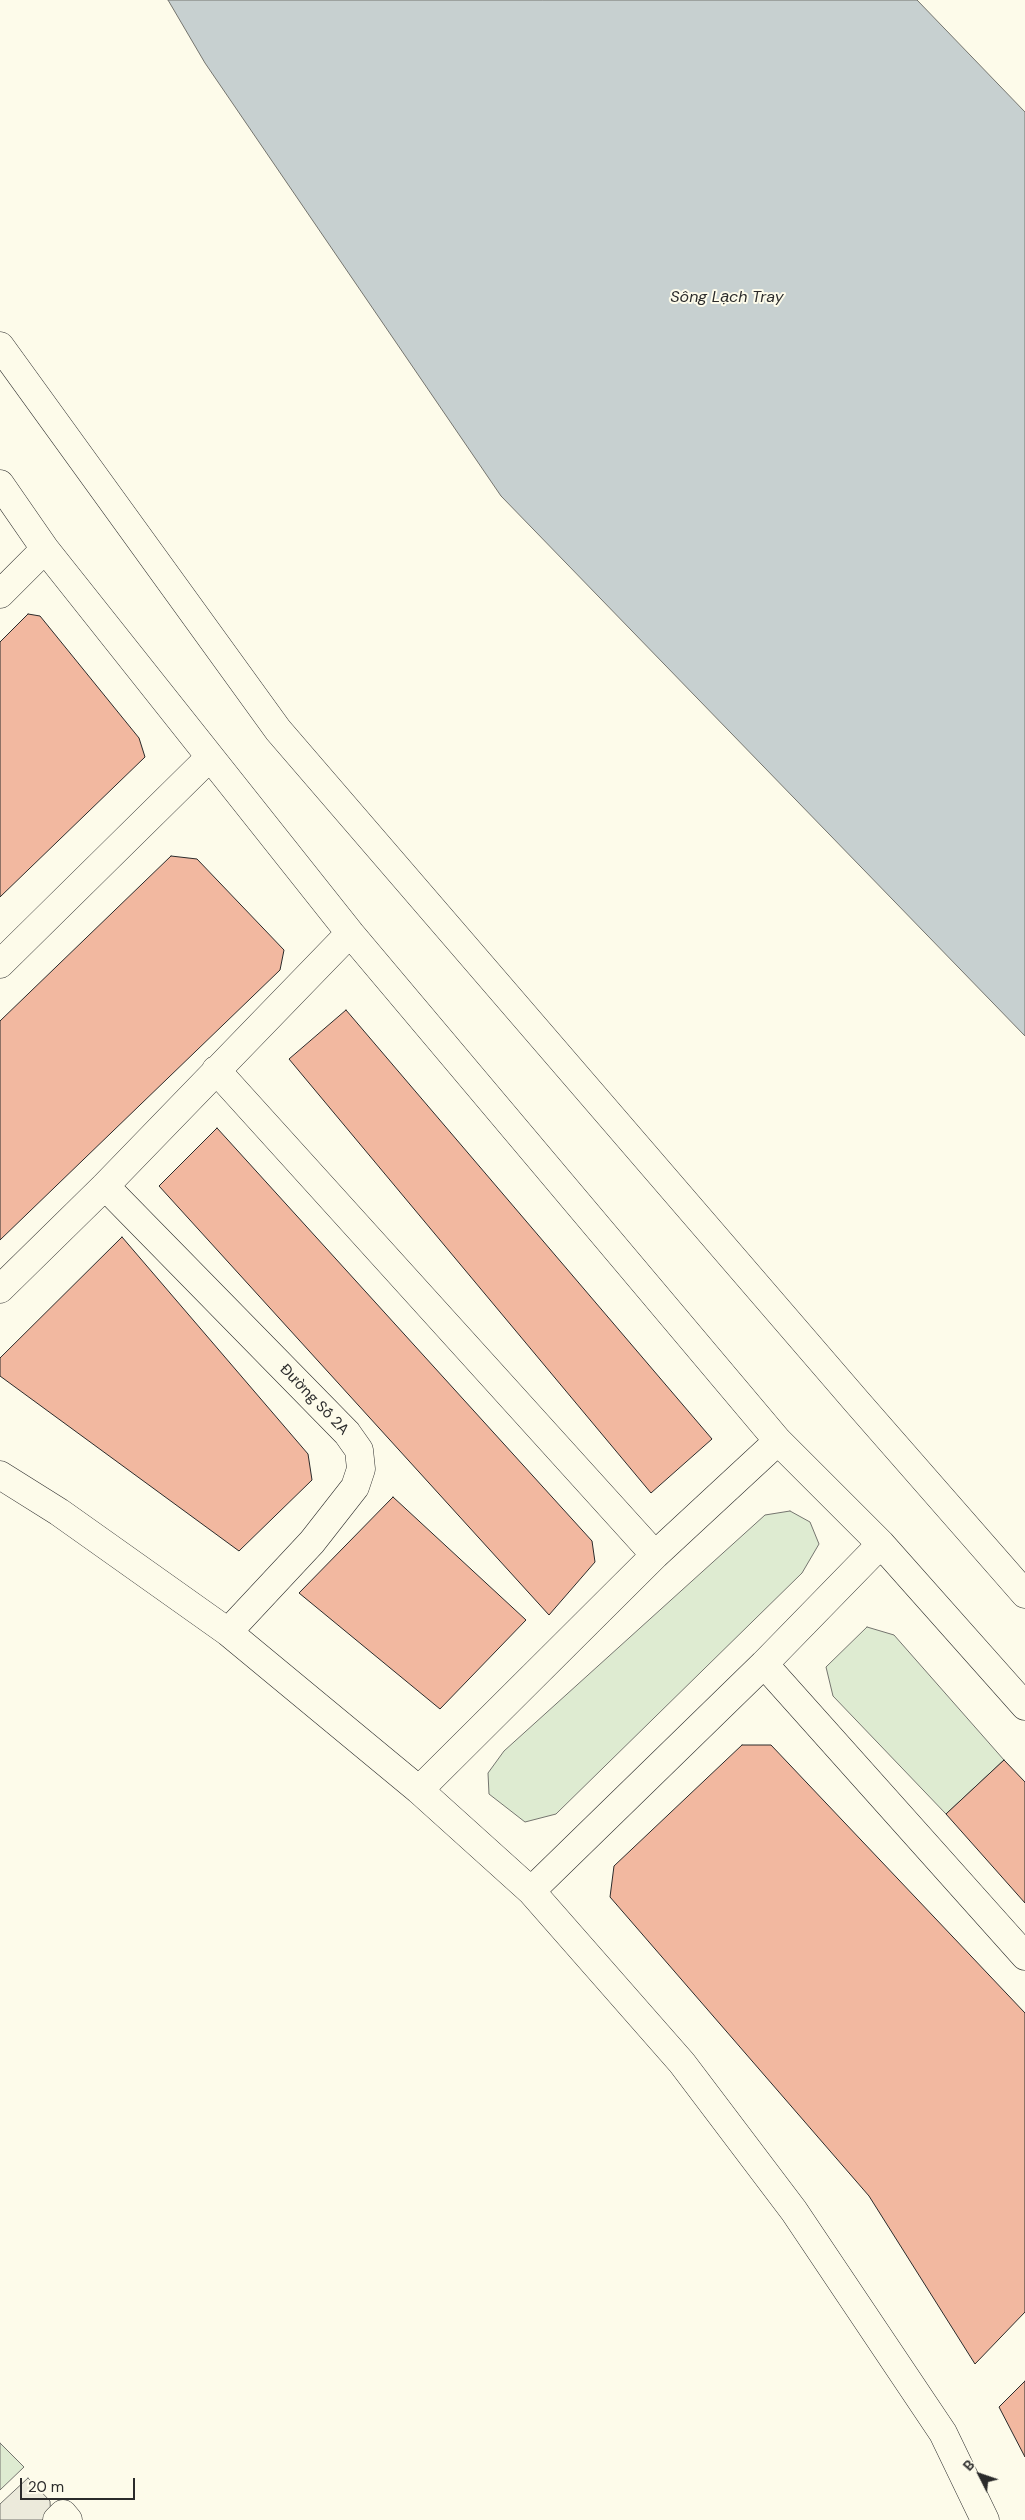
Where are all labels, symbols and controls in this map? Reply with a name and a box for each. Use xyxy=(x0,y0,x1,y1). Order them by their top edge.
water label: Sông Lạch Tray xyxy=(670,288,784,308)
street label: Đường Số 2A xyxy=(276,1361,352,1439)
north arrow xyxy=(955,2450,1005,2500)
text: B xyxy=(959,2456,978,2474)
scale bar xyxy=(22,2468,138,2500)
text: 20 m xyxy=(28,2477,64,2497)

